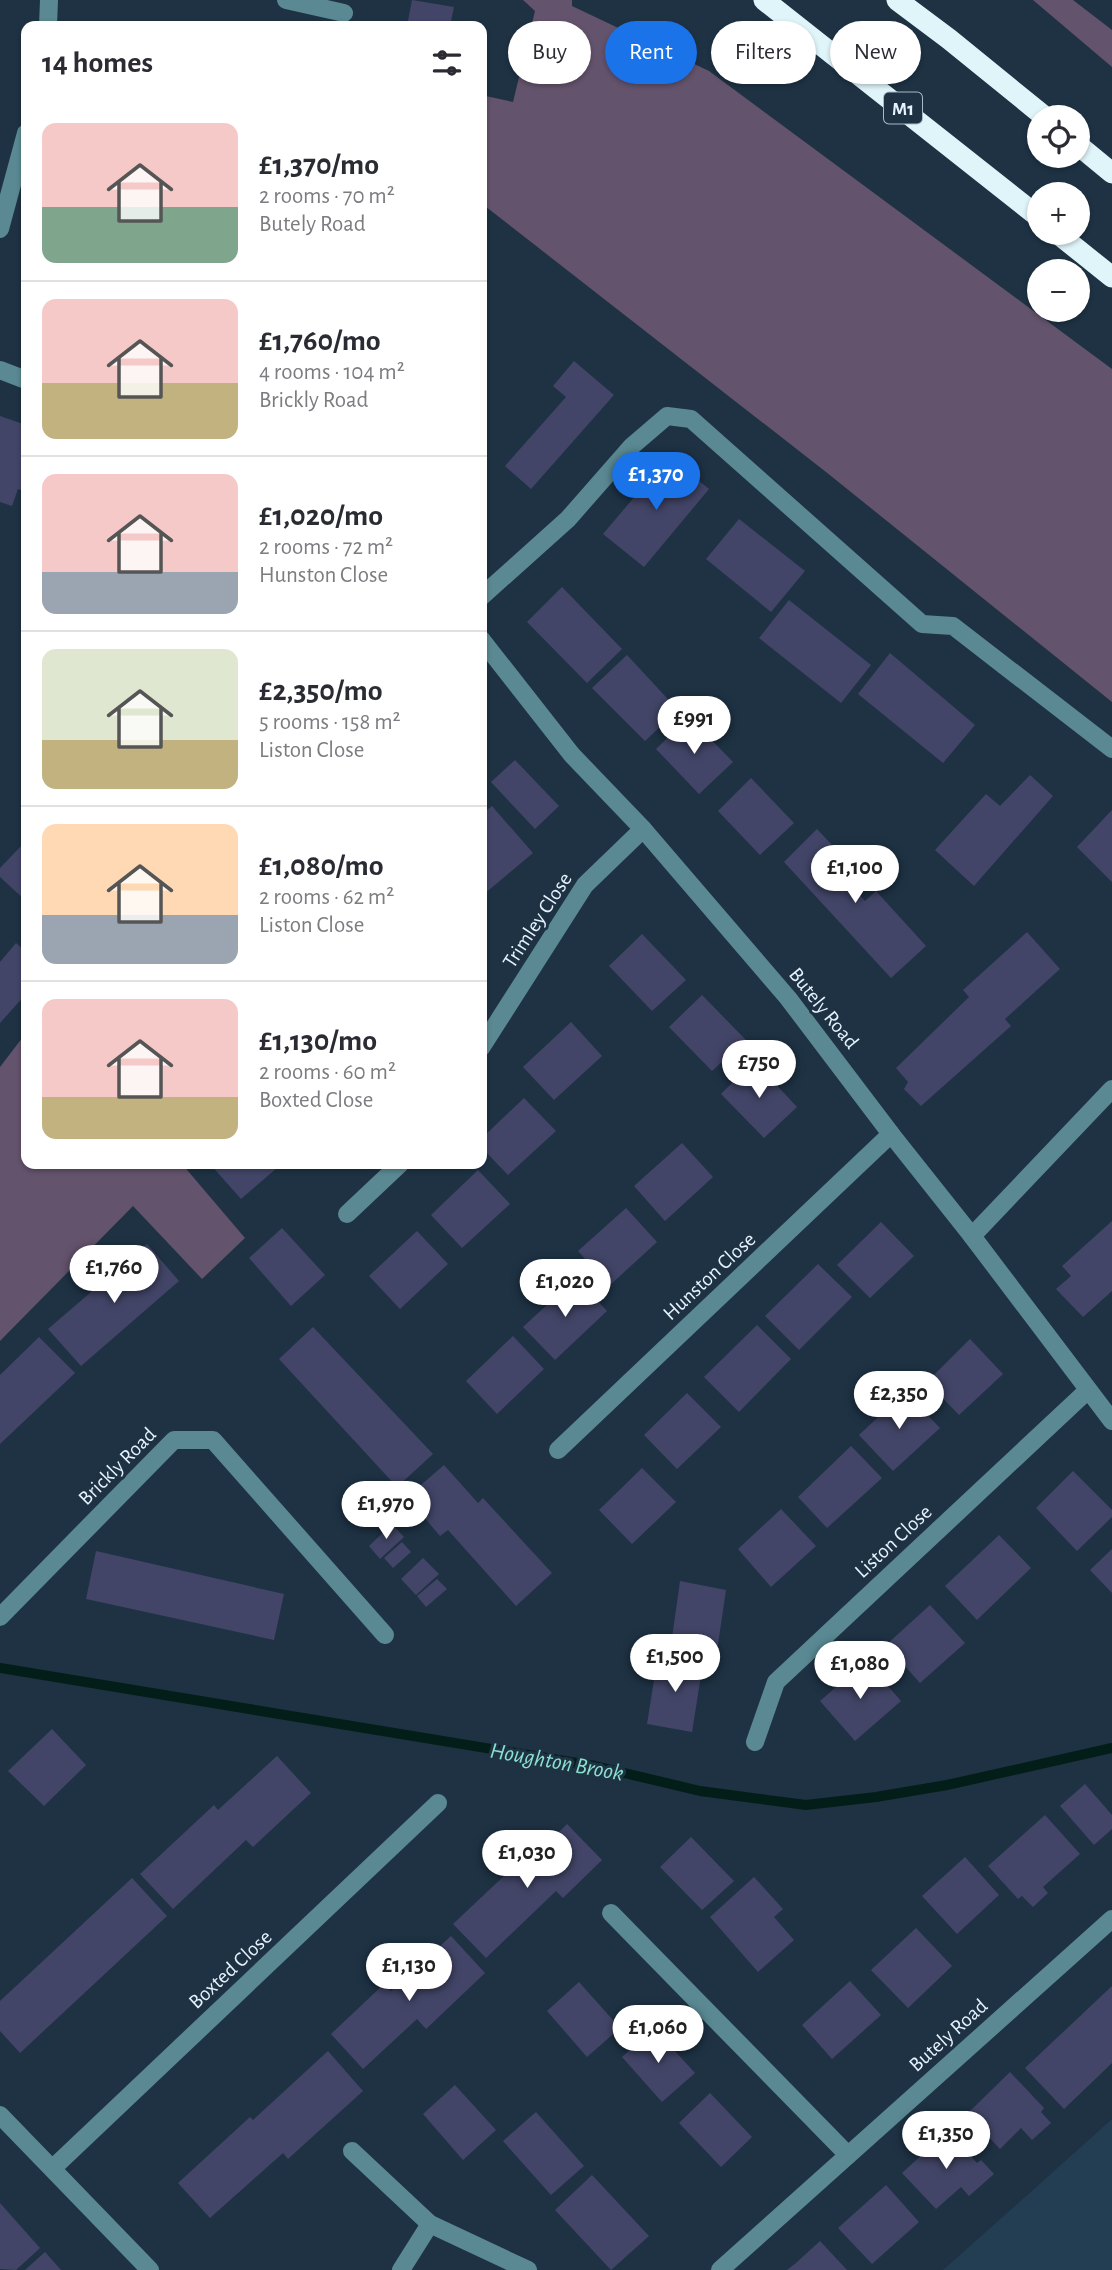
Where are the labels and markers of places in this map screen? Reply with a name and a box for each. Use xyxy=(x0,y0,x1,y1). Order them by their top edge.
pin: £1,370 xyxy=(599,452,713,512)
pin: £991 xyxy=(653,696,735,756)
pin: £1,100 xyxy=(798,846,912,905)
pin: £750 xyxy=(718,1040,800,1100)
pin: £1,760 xyxy=(57,1246,171,1305)
pin: £1,020 xyxy=(508,1260,622,1319)
pin: £2,350 xyxy=(842,1372,956,1431)
pin: £1,970 xyxy=(329,1482,443,1541)
pin: £1,500 xyxy=(618,1634,732,1694)
pin: £1,080 xyxy=(803,1642,917,1701)
pin: £1,030 xyxy=(470,1830,584,1890)
pin: £1,130 xyxy=(352,1944,466,2003)
pin: £1,060 xyxy=(601,2006,715,2065)
pin: £1,350 xyxy=(889,2112,1003,2171)

